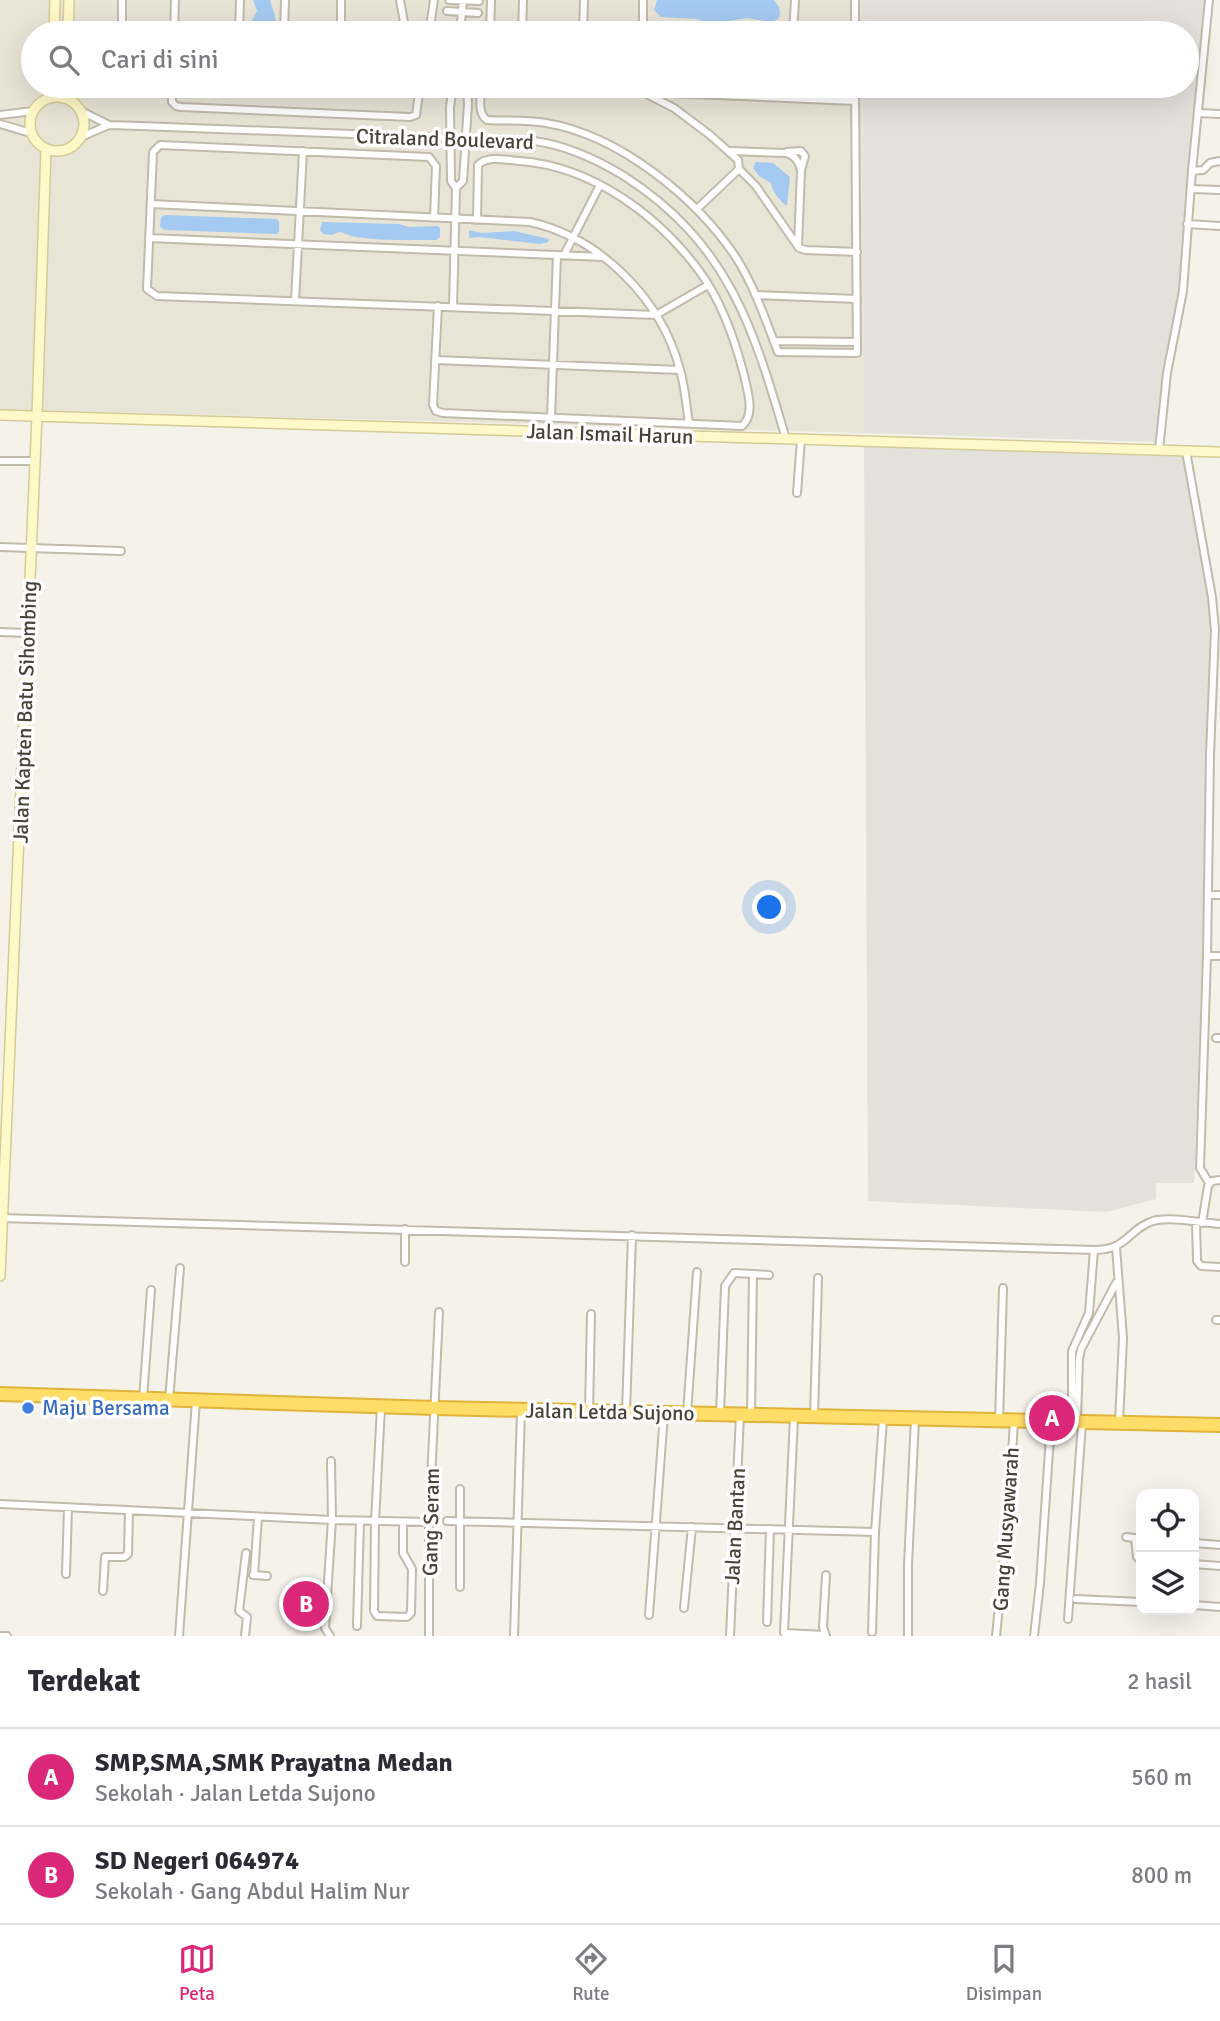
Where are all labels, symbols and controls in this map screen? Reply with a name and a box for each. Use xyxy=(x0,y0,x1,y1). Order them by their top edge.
search box xyxy=(21,21,1199,98)
icon: search xyxy=(45,41,83,79)
text: Cari di sini xyxy=(101,44,219,76)
street label: Citraland Boulevard xyxy=(356,123,534,155)
street label: Jalan Ismail Harun xyxy=(526,418,694,450)
street label: Jalan Kapten Batu Sihombing xyxy=(7,580,43,844)
your location xyxy=(752,890,786,924)
pin: A xyxy=(1029,1392,1075,1444)
place label: Maju Bersama xyxy=(42,1395,170,1421)
street label: Jalan Letda Sujono xyxy=(525,1398,695,1426)
marker: Maju Bersama xyxy=(20,1400,36,1416)
street label: Gang Musyawarah xyxy=(987,1446,1025,1612)
street label: Jalan Bantan xyxy=(719,1467,751,1585)
street label: Gang Seram xyxy=(417,1468,445,1576)
map controls xyxy=(1136,1489,1199,1615)
button: locate xyxy=(1136,1489,1199,1552)
button: layers xyxy=(1136,1552,1199,1615)
pin: B xyxy=(283,1578,329,1630)
text: Terdekat xyxy=(28,1663,140,1700)
text: 2 hasil xyxy=(1127,1667,1192,1696)
text: SMP,SMA,SMK Prayatna Medan xyxy=(95,1747,453,1779)
text: A xyxy=(44,1763,58,1792)
text: 560 m xyxy=(1131,1763,1192,1792)
text: Sekolah · Jalan Letda Sujono xyxy=(95,1779,376,1808)
text: SD Negeri 064974 xyxy=(95,1845,299,1877)
text: B xyxy=(44,1861,58,1890)
text: 800 m xyxy=(1131,1861,1192,1890)
text: Sekolah · Gang Abdul Halim Nur xyxy=(95,1877,410,1906)
tab: Peta xyxy=(178,1940,216,2006)
tab: Rute xyxy=(572,1940,610,2006)
tab: Disimpan xyxy=(966,1940,1042,2006)

